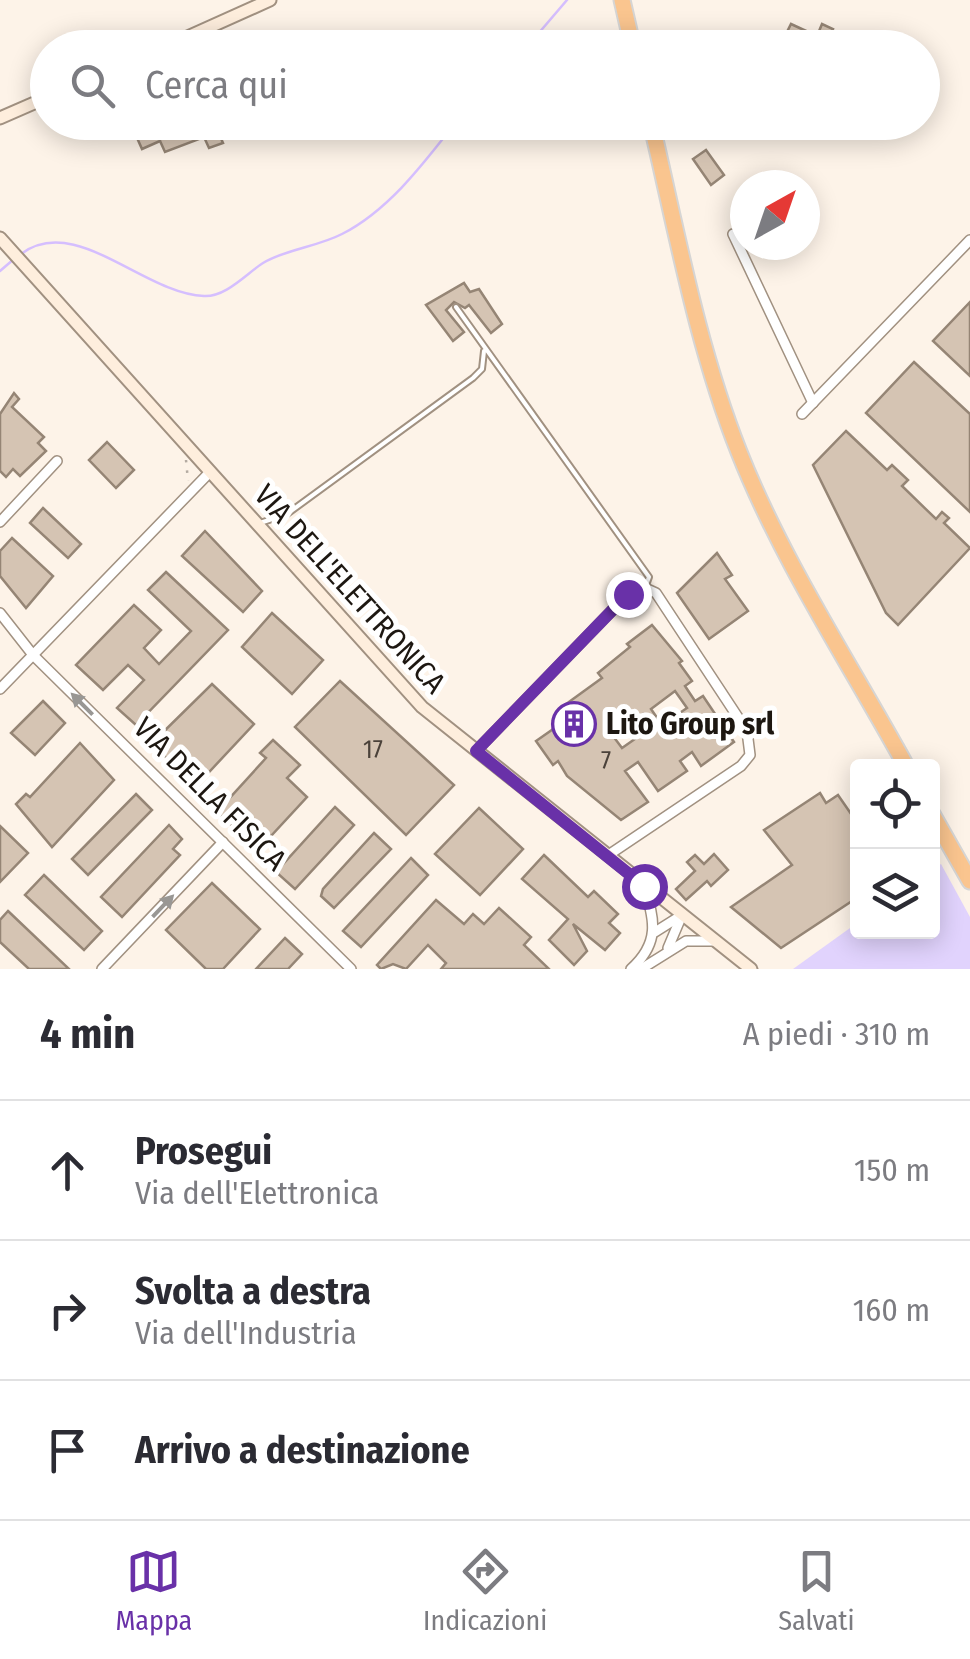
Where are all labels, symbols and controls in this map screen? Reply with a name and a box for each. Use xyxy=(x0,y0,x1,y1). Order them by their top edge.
search box xyxy=(30,30,940,140)
icon: search xyxy=(65,58,120,113)
text: Cerca qui xyxy=(145,62,288,108)
north arrow xyxy=(730,170,820,260)
street label: VIA DELL'ELETTRONICA xyxy=(247,477,453,701)
route end xyxy=(606,572,652,618)
one-way arrow xyxy=(71,693,95,716)
building icon: Lito Group srl xyxy=(551,701,597,747)
place label: Lito Group srl xyxy=(606,706,775,742)
street label: VIA DELLA FISICA xyxy=(126,710,294,878)
house number: 17 xyxy=(363,735,383,765)
house number: 7 xyxy=(601,746,611,776)
map controls xyxy=(850,759,940,939)
button: locate xyxy=(850,759,940,849)
button: layers xyxy=(850,849,940,939)
route start xyxy=(622,864,668,910)
one-way arrow xyxy=(151,894,174,918)
text: 4 min xyxy=(40,1009,135,1059)
text: A piedi · 310 m xyxy=(743,1015,930,1053)
text: Prosegui xyxy=(135,1128,272,1174)
icon: ahead xyxy=(40,1143,95,1198)
text: 150 m xyxy=(854,1151,930,1189)
text: Via dell'Elettronica xyxy=(135,1174,379,1212)
text: Svolta a destra xyxy=(135,1268,371,1314)
icon: right xyxy=(40,1283,95,1338)
text: 160 m xyxy=(853,1291,930,1329)
text: Via dell'Industria xyxy=(135,1314,357,1352)
icon: arrive xyxy=(40,1423,95,1478)
text: Arrivo a destinazione xyxy=(135,1427,470,1473)
tab: Mappa xyxy=(115,1544,192,1637)
tab: Indicazioni xyxy=(423,1544,547,1637)
tab: Salvati xyxy=(778,1544,855,1637)

